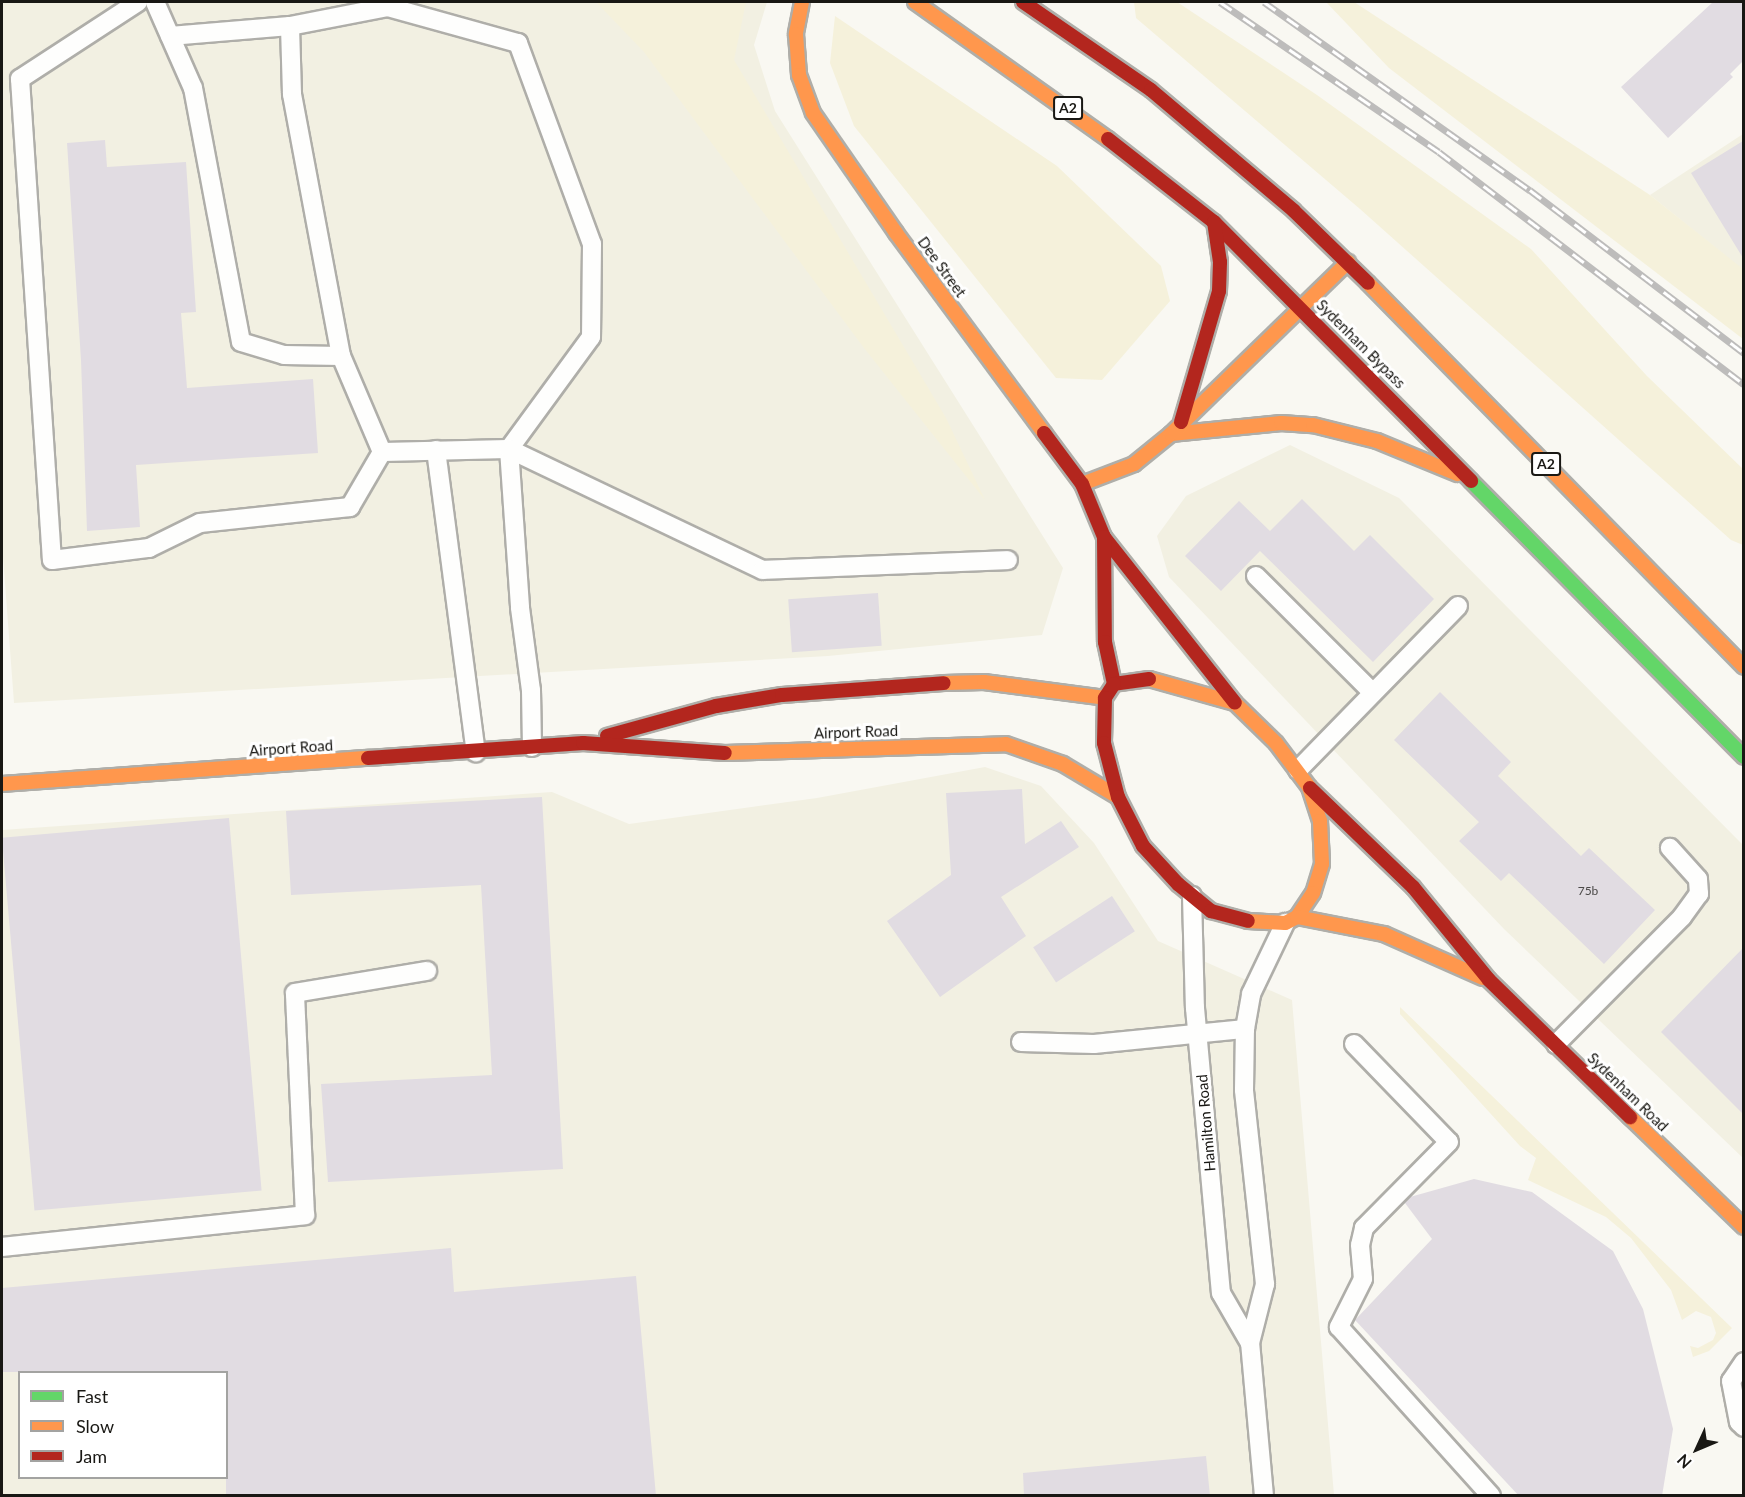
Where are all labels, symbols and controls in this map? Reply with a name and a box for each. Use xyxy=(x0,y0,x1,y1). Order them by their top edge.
road number: A2 xyxy=(1053,97,1083,119)
street label: Dee Street xyxy=(914,233,970,301)
street label: Sydenham Bypass xyxy=(1313,296,1409,392)
road number: A2 xyxy=(1531,453,1561,475)
street label: Airport Road xyxy=(814,722,898,742)
street label: Airport Road xyxy=(248,736,334,760)
house number: 75b xyxy=(1578,884,1598,898)
street label: Sydenham Road xyxy=(1584,1049,1672,1135)
street label: Hamilton Road xyxy=(1193,1074,1219,1172)
legend xyxy=(18,1371,228,1479)
text: Fast xyxy=(76,1385,108,1407)
text: Slow xyxy=(76,1415,114,1437)
north arrow xyxy=(1667,1419,1727,1479)
text: Jam xyxy=(76,1445,107,1467)
text: N xyxy=(1673,1451,1695,1473)

